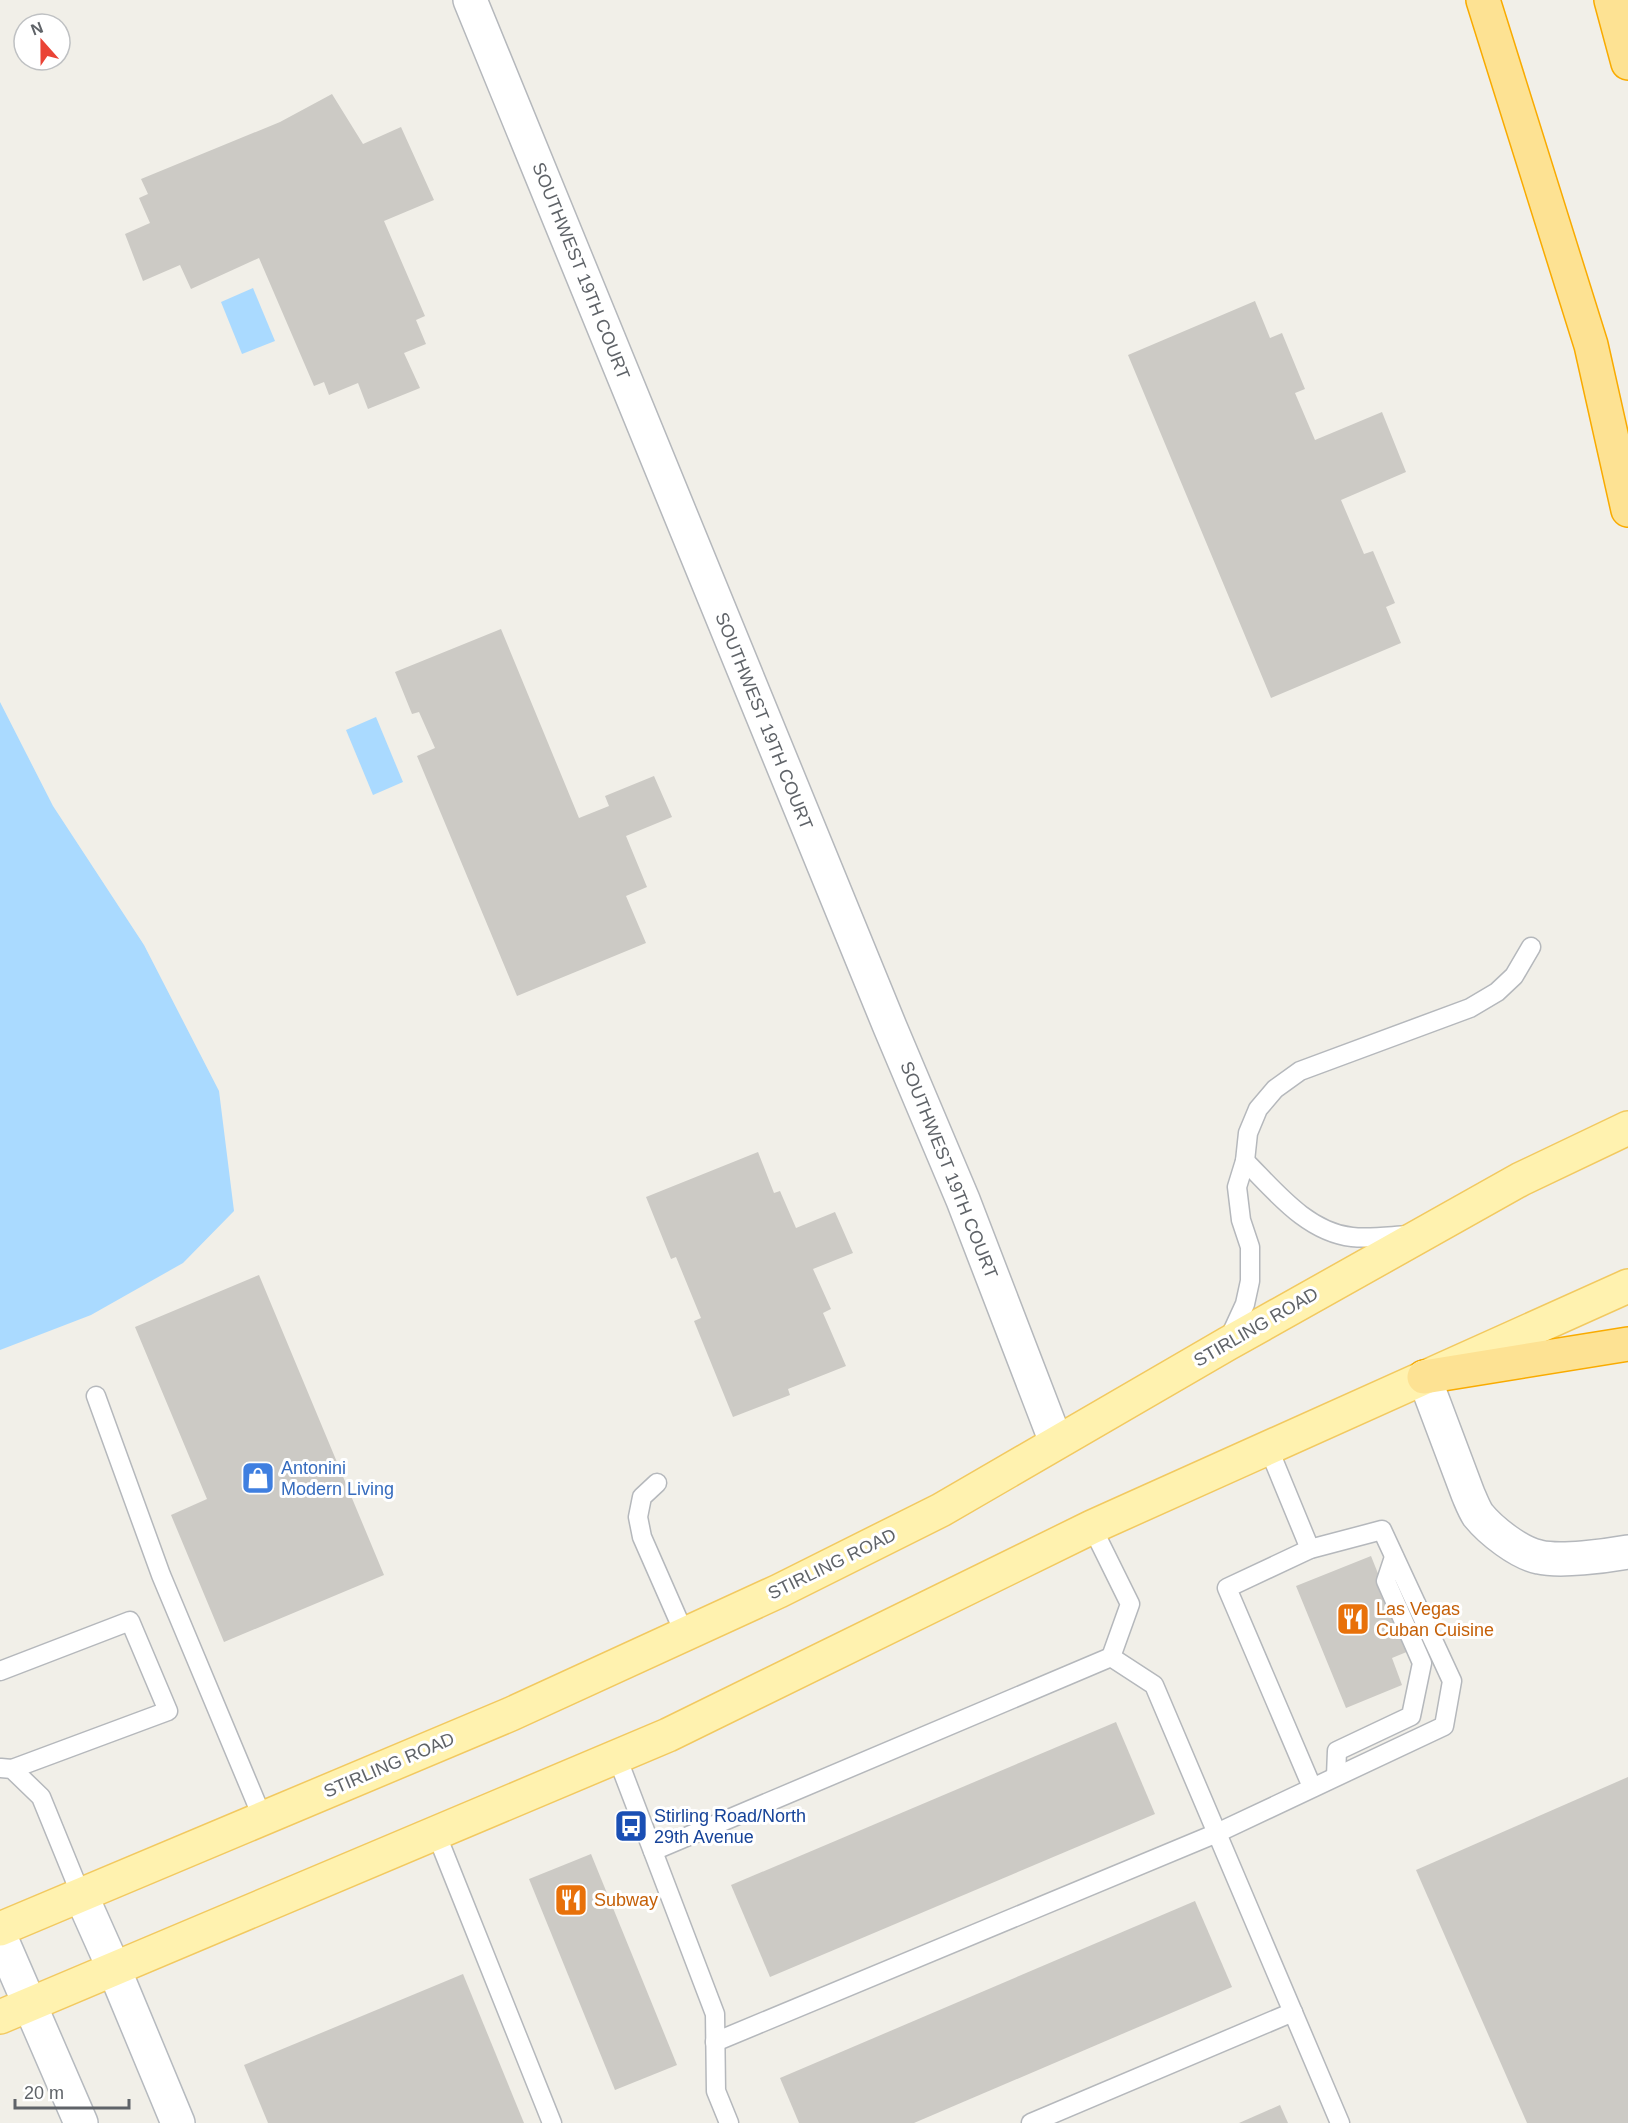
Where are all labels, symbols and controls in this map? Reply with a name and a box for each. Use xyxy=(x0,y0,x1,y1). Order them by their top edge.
north arrow xyxy=(12,12,72,72)
text: N xyxy=(28,18,45,38)
street label: SOUTHWEST 19TH COURT xyxy=(528,160,634,382)
street label: SOUTHWEST 19TH COURT xyxy=(711,610,817,832)
street label: SOUTHWEST 19TH COURT xyxy=(896,1059,1002,1281)
street label: STIRLING ROAD xyxy=(1190,1283,1322,1371)
place label: Antonini Modern Living xyxy=(281,1458,394,1499)
shop icon: Antonini Modern Living xyxy=(240,1460,276,1496)
street label: STIRLING ROAD xyxy=(765,1524,899,1604)
place label: Las Vegas Cuban Cuisine xyxy=(1376,1599,1494,1640)
restaurant icon: Las Vegas Cuban Cuisine xyxy=(1335,1601,1371,1637)
street label: STIRLING ROAD xyxy=(321,1728,457,1802)
place label: Stirling Road/North 29th Avenue xyxy=(654,1806,806,1847)
bus stop icon: Stirling Road/North 29th Avenue xyxy=(613,1808,649,1844)
restaurant icon: Subway xyxy=(553,1882,589,1918)
place label: Subway xyxy=(594,1890,658,1910)
scale bar xyxy=(15,2072,129,2110)
text: 20 m xyxy=(24,2083,64,2103)

